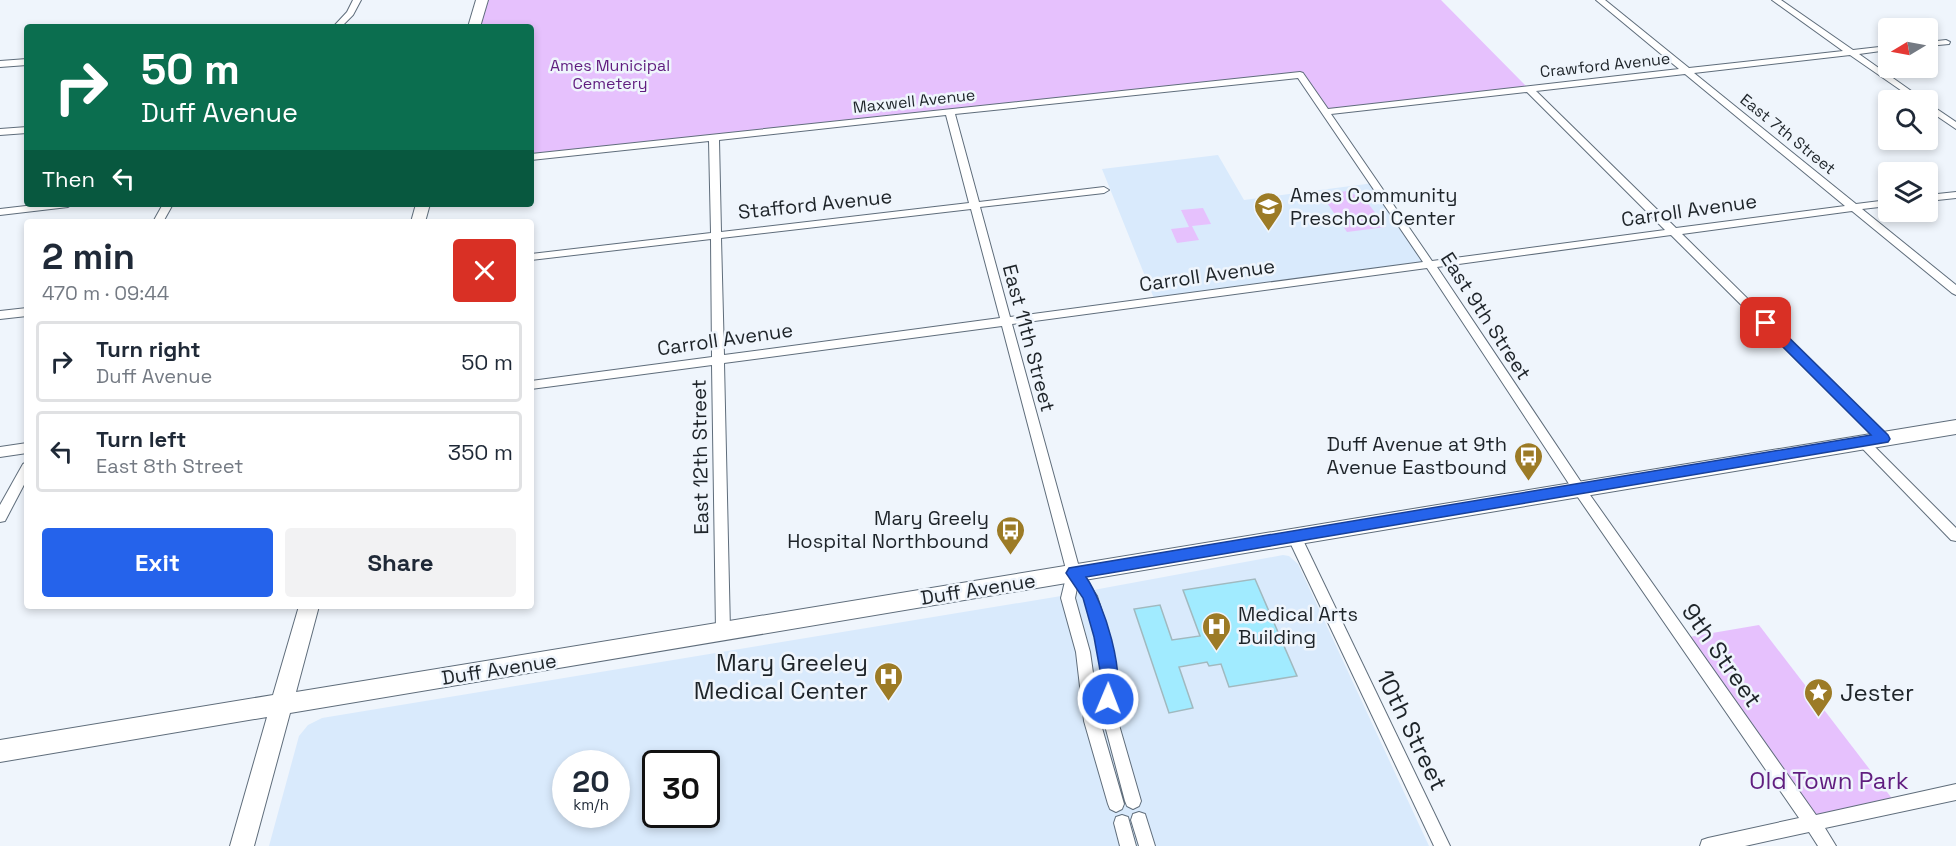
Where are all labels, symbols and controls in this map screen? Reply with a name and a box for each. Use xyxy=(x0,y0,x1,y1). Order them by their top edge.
north arrow xyxy=(1878,18,1938,78)
map controls xyxy=(1878,18,1938,222)
text: 50 m xyxy=(141,43,240,96)
icon: right xyxy=(42,48,120,126)
street label: Crawford Avenue xyxy=(1539,48,1671,82)
park label: Ames Municipal Cemetery xyxy=(550,55,670,94)
street label: Maxwell Avenue xyxy=(852,84,976,118)
street label: East 7th Street xyxy=(1736,89,1840,179)
button: search xyxy=(1878,90,1938,150)
text: Duff Avenue xyxy=(141,95,298,130)
icon: left xyxy=(107,162,140,195)
button: layers xyxy=(1878,162,1938,222)
text: Then xyxy=(42,165,95,193)
place label: Ames Community Preschool Center xyxy=(1290,182,1458,231)
street label: Stafford Avenue xyxy=(737,183,893,225)
street label: Carroll Avenue xyxy=(1619,188,1759,232)
school or university icon: Ames Community Preschool Center xyxy=(1253,190,1285,232)
text: 2 min xyxy=(42,234,135,280)
button: close xyxy=(453,239,516,302)
street label: East 9th Street xyxy=(1435,247,1537,385)
street label: Carroll Avenue xyxy=(1137,253,1277,297)
street label: East 11th Street xyxy=(997,261,1061,415)
text: 470 m · 09:44 xyxy=(42,280,169,306)
pin xyxy=(1740,297,1791,348)
icon: arrive xyxy=(1749,306,1782,339)
street label: Carroll Avenue xyxy=(655,317,795,361)
text: Turn right xyxy=(96,335,201,363)
icon: right xyxy=(45,345,78,378)
text: 50 m xyxy=(461,348,513,376)
text: Duff Avenue xyxy=(96,363,212,389)
street label: East 12th Street xyxy=(686,379,714,535)
text: Turn left xyxy=(96,425,186,453)
place label: Duff Avenue at 9th Avenue Eastbound xyxy=(1326,431,1507,480)
icon: left xyxy=(45,435,78,468)
text: 350 m xyxy=(448,438,513,466)
bus stop icon: Duff Avenue at 9th Avenue Eastbound xyxy=(1512,440,1544,482)
text: East 8th Street xyxy=(96,453,244,479)
place label: Mary Greely Hospital Northbound xyxy=(787,505,989,554)
bus stop icon: Mary Greely Hospital Northbound xyxy=(994,514,1026,556)
button: Exit xyxy=(42,528,273,597)
button: Share xyxy=(285,528,516,597)
street label: Duff Avenue xyxy=(919,567,1037,611)
street label: 9th Street xyxy=(1675,597,1769,713)
place label: Medical Arts Building xyxy=(1238,601,1358,650)
hospital icon: Medical Arts Building xyxy=(1201,610,1233,652)
street label: Duff Avenue xyxy=(440,647,558,691)
place label: Mary Greeley Medical Center xyxy=(694,647,868,706)
hospital icon: Mary Greeley Medical Center xyxy=(873,660,905,702)
street label: 10th Street xyxy=(1369,664,1455,796)
position arrow xyxy=(1076,667,1140,731)
place icon: Jester xyxy=(1803,676,1835,718)
place label: Jester xyxy=(1840,677,1914,708)
speed limit sign: 30 xyxy=(642,750,720,828)
text: 20 xyxy=(572,762,610,801)
park label: Old Town Park xyxy=(1749,765,1909,796)
text: km/h xyxy=(573,795,609,814)

